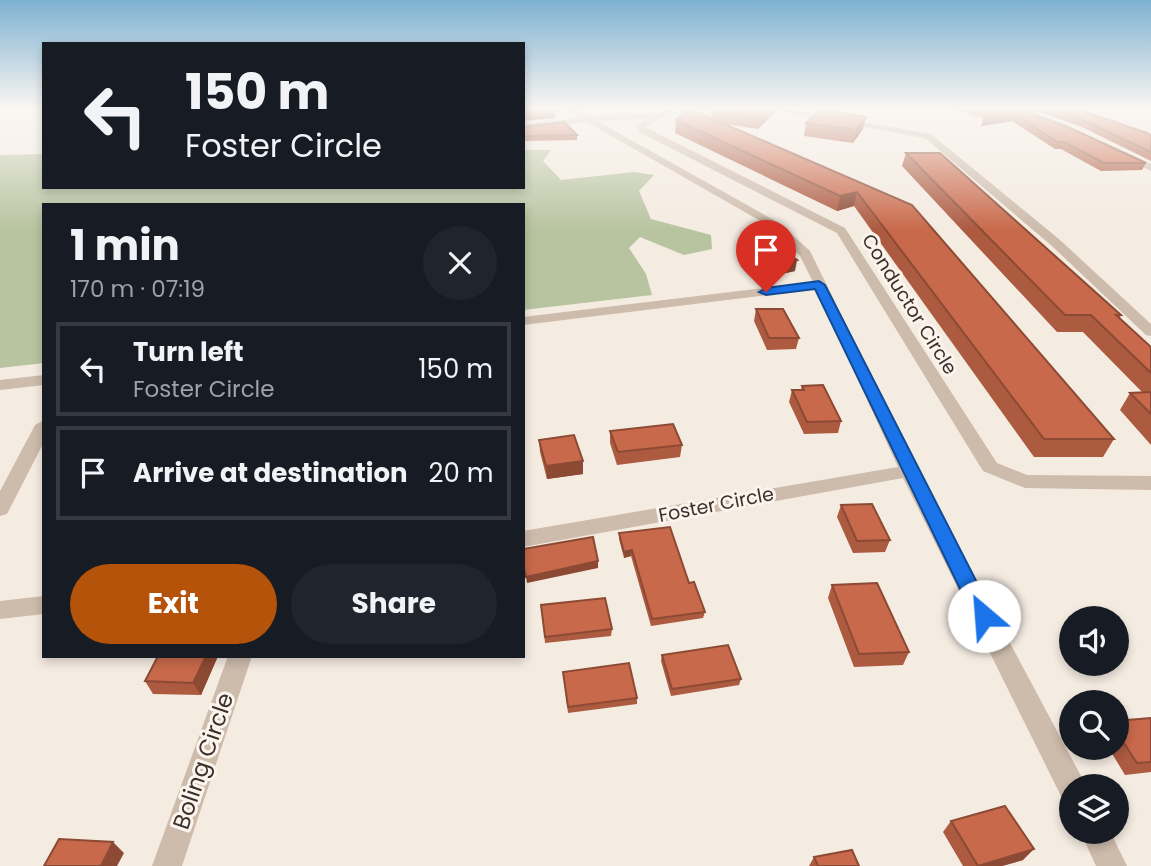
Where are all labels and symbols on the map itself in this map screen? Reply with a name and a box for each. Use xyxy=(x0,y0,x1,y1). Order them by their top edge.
pin xyxy=(736,220,796,292)
street label: Conductor Circle xyxy=(855,229,964,380)
street label: Foster Circle xyxy=(656,480,776,529)
position arrow xyxy=(947,579,1021,653)
street label: Boling Circle xyxy=(165,688,241,834)

